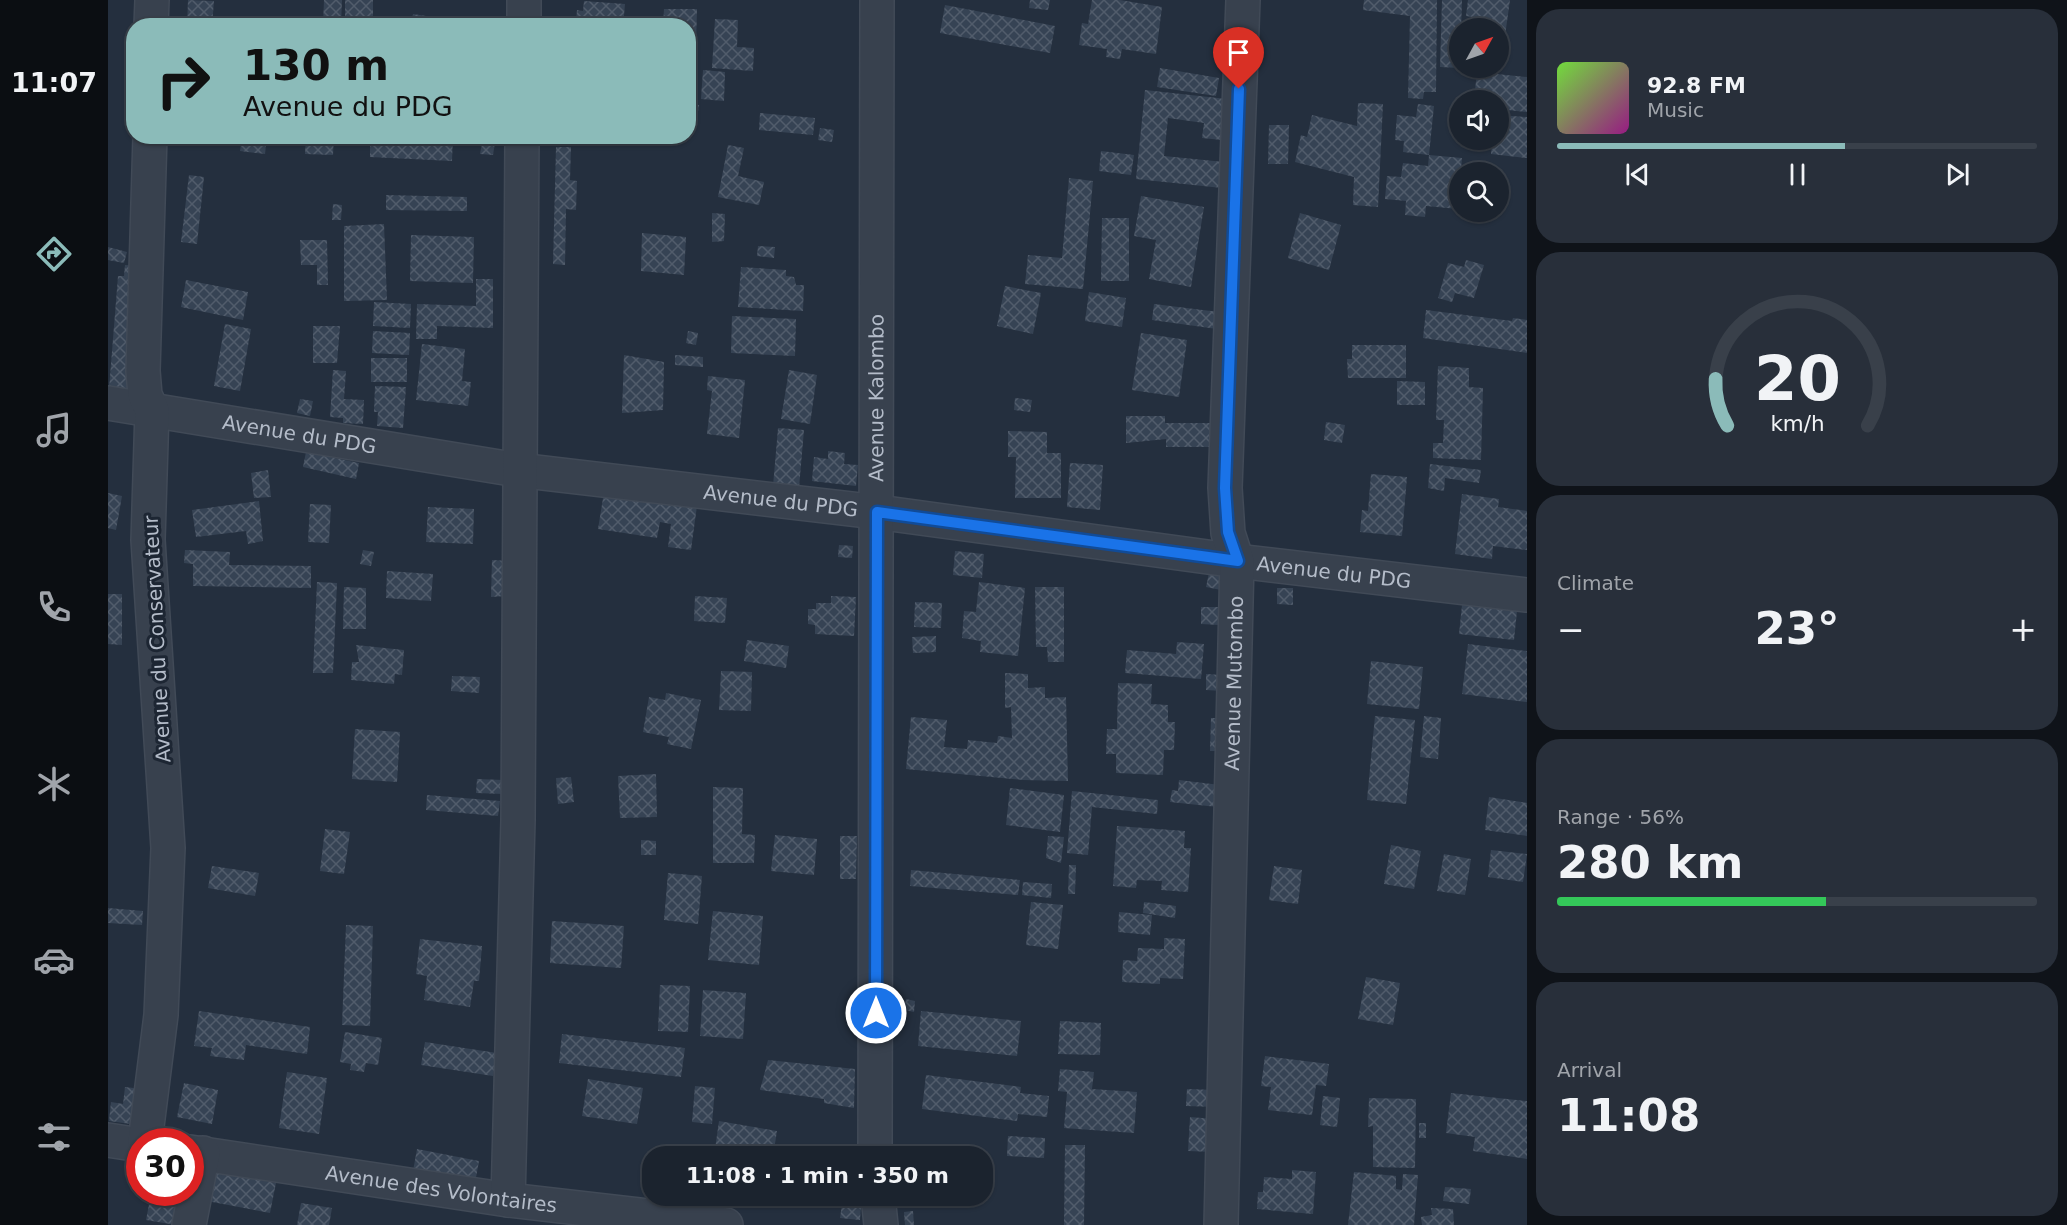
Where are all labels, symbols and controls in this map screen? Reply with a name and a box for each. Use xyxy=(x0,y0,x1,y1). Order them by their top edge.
north arrow xyxy=(1449,18,1509,78)
map controls xyxy=(1449,18,1509,222)
pin xyxy=(1213,27,1264,89)
icon: arrive xyxy=(1222,36,1255,69)
text: 130 m xyxy=(243,41,389,90)
icon: right xyxy=(144,42,222,120)
text: 11:07 xyxy=(11,67,97,98)
text: 92.8 FM xyxy=(1647,73,1746,98)
button: sound xyxy=(1449,90,1509,150)
text: Avenue du PDG xyxy=(243,91,453,122)
text: Music xyxy=(1647,98,1704,122)
icon: previous xyxy=(1621,158,1654,191)
icon: pause xyxy=(1781,158,1814,191)
icon: next xyxy=(1941,158,1974,191)
button: search xyxy=(1449,162,1509,222)
icon: directions xyxy=(33,233,75,275)
street label: Avenue Kalombo xyxy=(864,314,888,482)
text: 20 xyxy=(1754,342,1840,415)
icon: music xyxy=(33,409,75,451)
street label: Avenue du PDG xyxy=(221,410,378,459)
text: km/h xyxy=(1770,412,1824,437)
street label: Avenue du PDG xyxy=(702,480,859,522)
street label: Avenue du Conservateur xyxy=(139,514,175,763)
street label: Avenue du PDG xyxy=(1256,551,1413,593)
text: Climate xyxy=(1557,571,1634,595)
icon: phone xyxy=(33,586,75,628)
street label: Avenue Mutombo xyxy=(1220,595,1248,771)
text: 23° xyxy=(1754,602,1840,655)
text: − xyxy=(1557,610,1585,649)
text: + xyxy=(2009,610,2037,649)
icon: climate xyxy=(33,763,75,805)
text: Range · 56% xyxy=(1557,805,1684,829)
text: 280 km xyxy=(1557,836,1743,889)
icon: car xyxy=(33,939,75,981)
position arrow xyxy=(844,981,908,1045)
text: Arrival xyxy=(1557,1058,1622,1082)
text: 11:08 xyxy=(1557,1089,1700,1142)
icon: filters xyxy=(33,1116,75,1158)
speed limit sign: 30 xyxy=(126,1128,204,1206)
street label: Avenue des Volontaires xyxy=(324,1161,558,1218)
text: 11:08 · 1 min · 350 m xyxy=(686,1163,949,1188)

